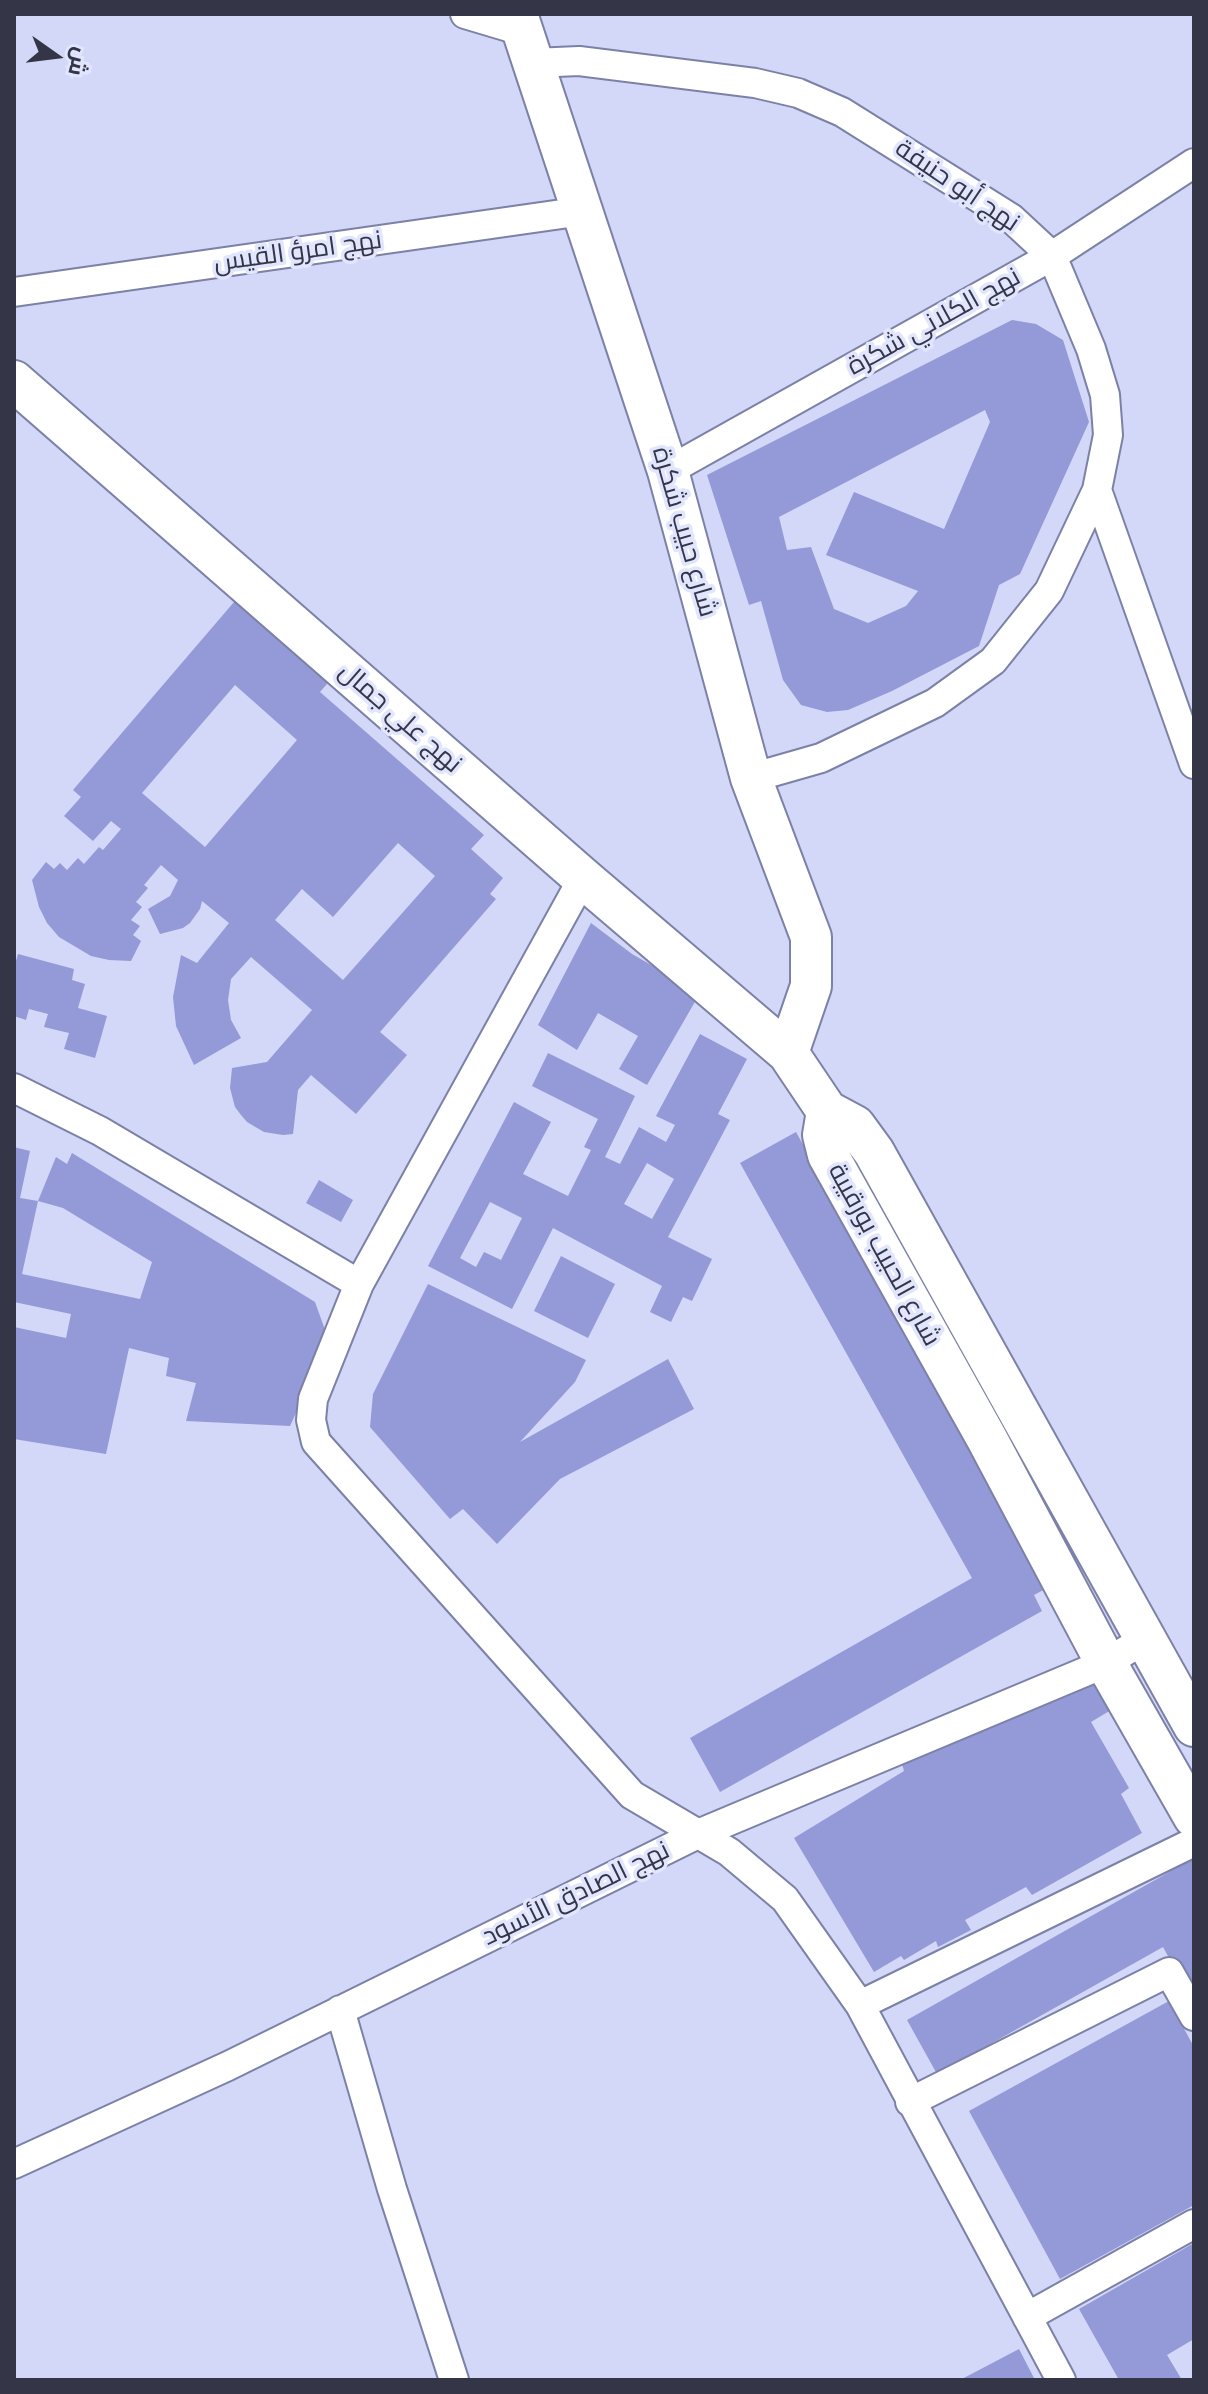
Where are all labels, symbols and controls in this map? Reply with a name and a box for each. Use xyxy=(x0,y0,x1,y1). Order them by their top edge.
north arrow xyxy=(16,16,96,96)
text: ش xyxy=(62,45,97,79)
street label: نهج أبو حنيفة xyxy=(889,133,1025,239)
street label: نهج امرؤ القيس xyxy=(212,225,384,279)
street label: نهج الكلاني شكرة xyxy=(842,262,1026,382)
street label: شارع حبيب شكرة xyxy=(645,443,723,621)
street label: نهج علي جمال xyxy=(332,656,468,780)
street label: شارع الحبيب بورقيبة xyxy=(821,1158,947,1352)
street label: نهج الصادق الأسود xyxy=(477,1835,675,1953)

